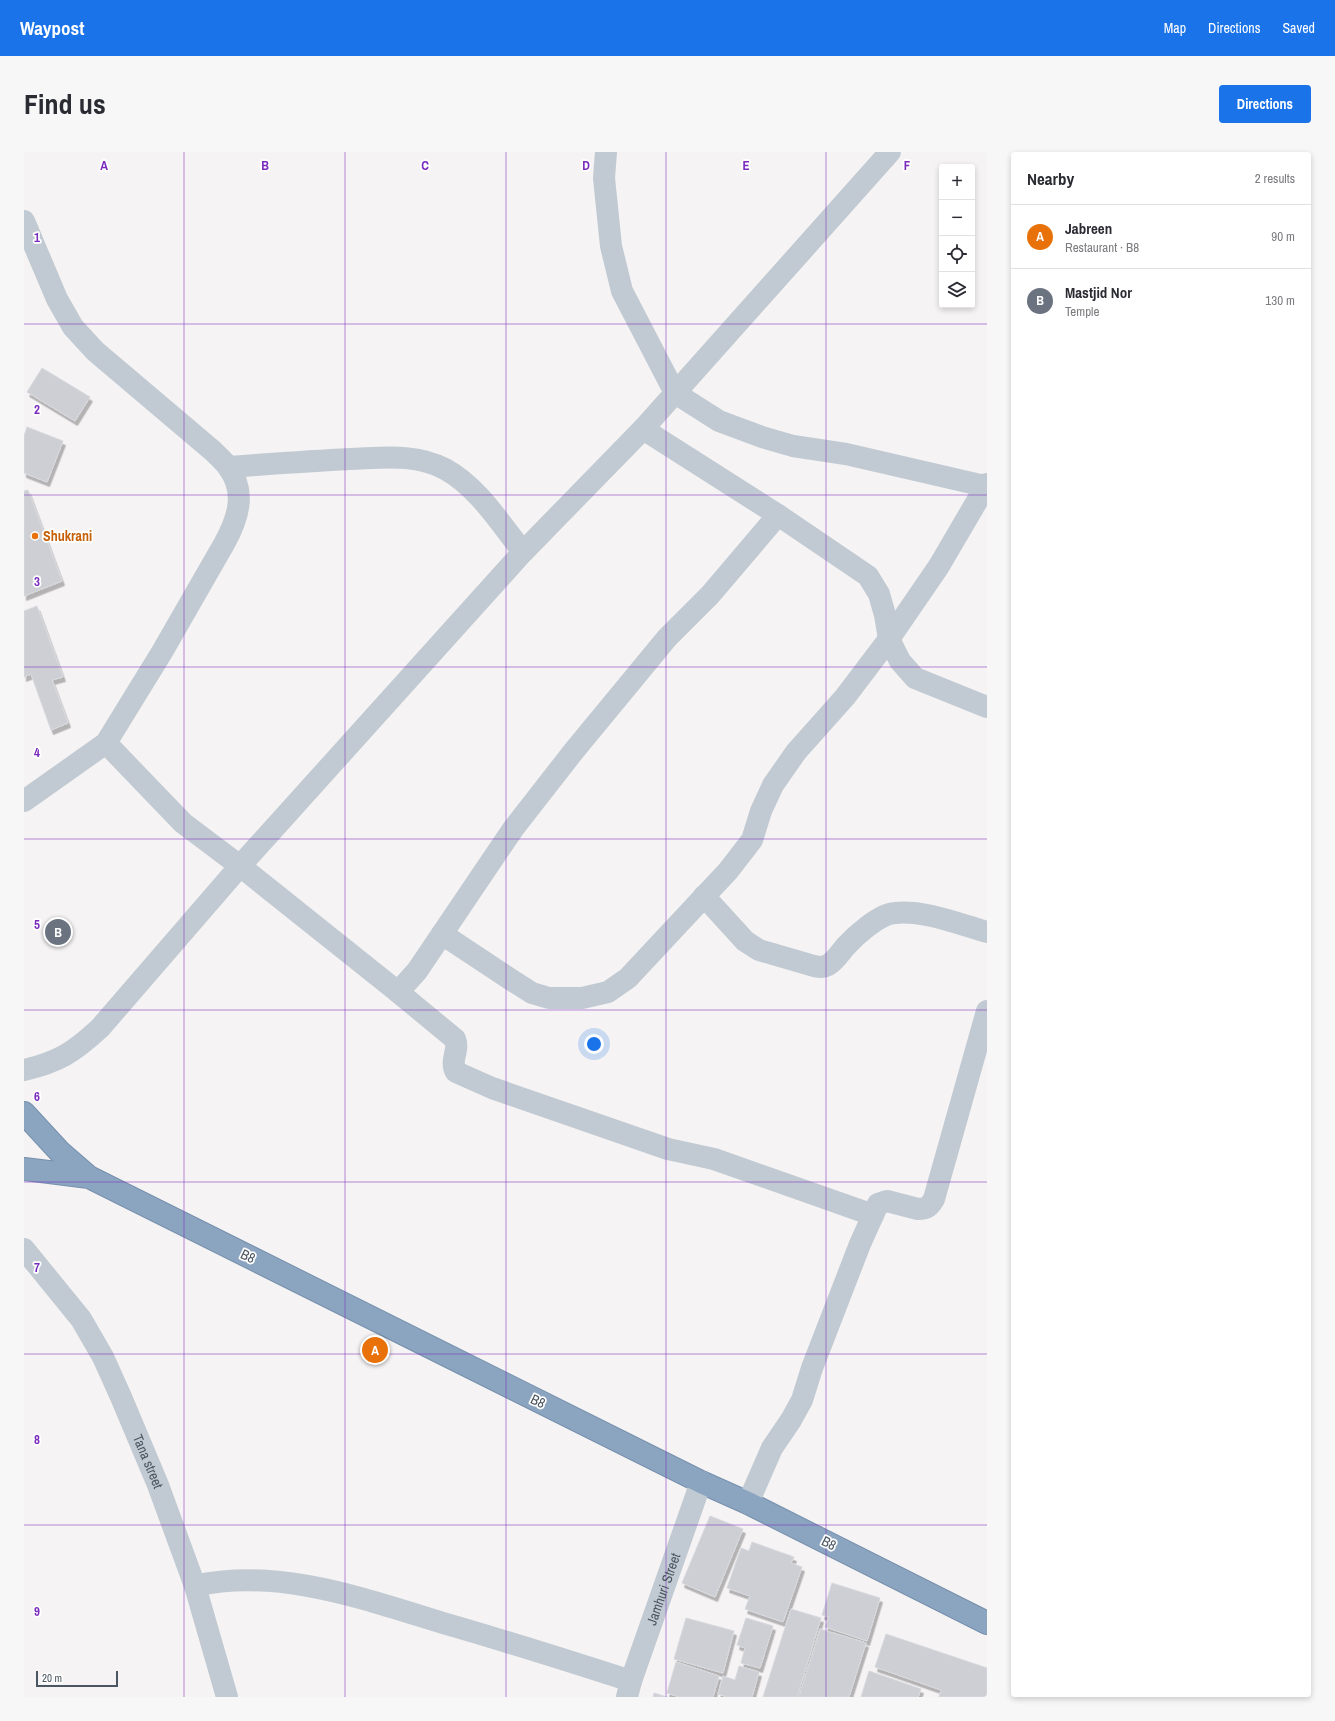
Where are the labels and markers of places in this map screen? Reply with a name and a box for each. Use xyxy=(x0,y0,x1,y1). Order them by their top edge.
place label: Shukrani xyxy=(43,527,92,545)
marker: Shukrani xyxy=(30,531,40,541)
pin: B xyxy=(45,917,71,947)
pin: A xyxy=(362,1335,388,1365)

